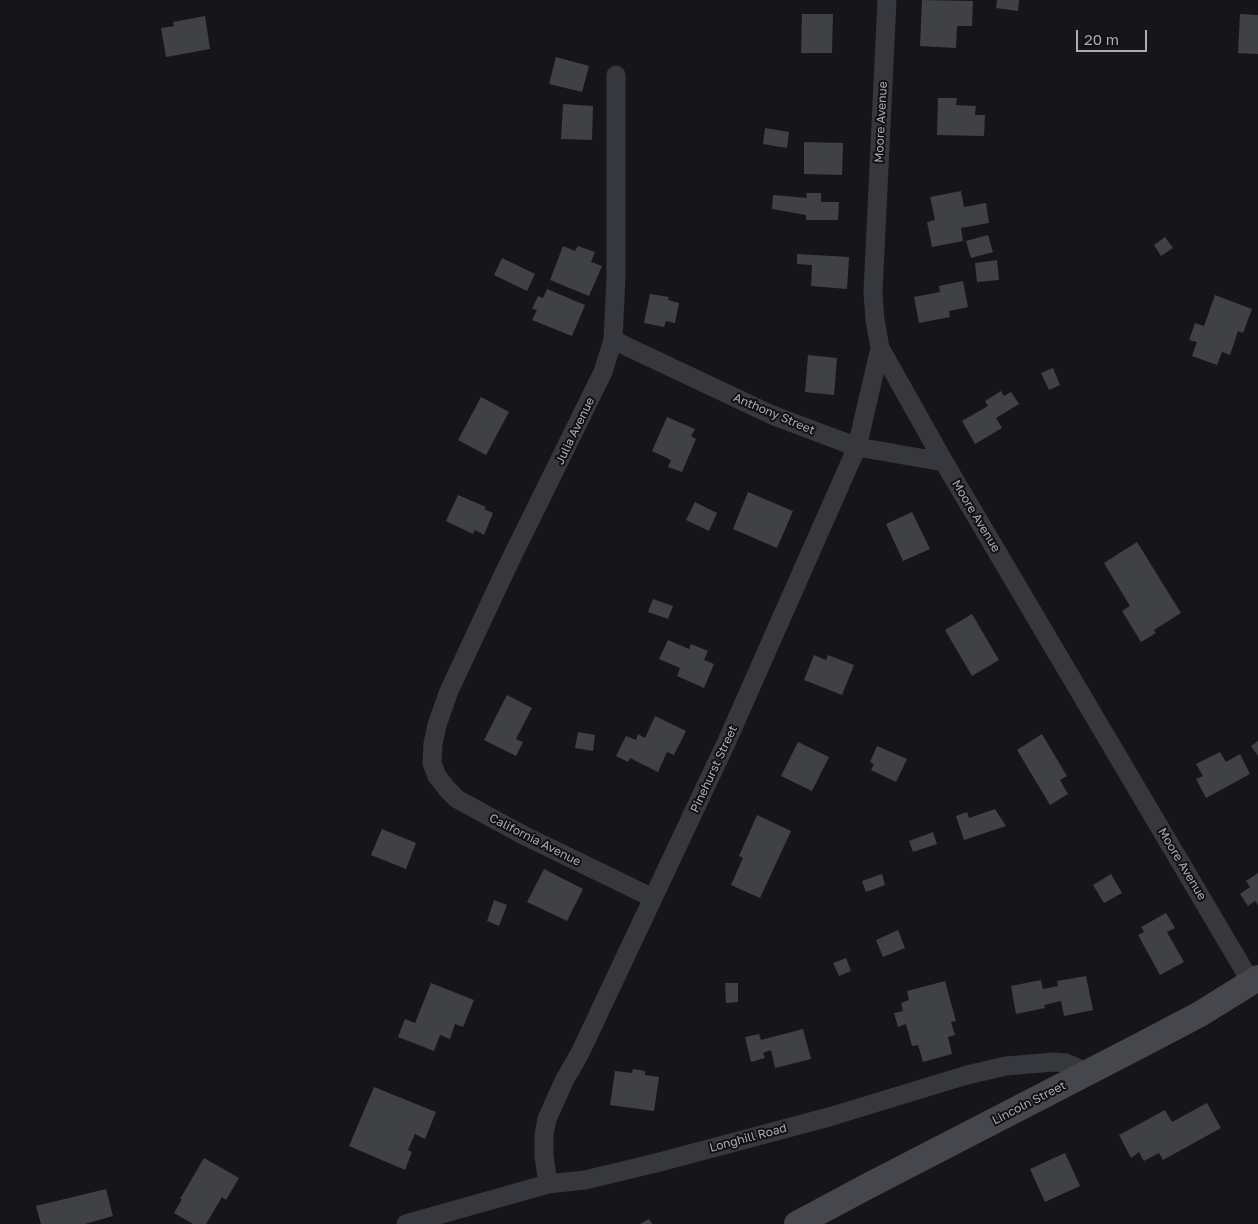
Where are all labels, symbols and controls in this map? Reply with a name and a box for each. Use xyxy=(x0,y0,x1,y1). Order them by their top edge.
scale bar xyxy=(1078,20,1149,52)
text: 20 m xyxy=(1084,30,1119,48)
street label: Moore Avenue xyxy=(872,81,890,163)
street label: Anthony Street xyxy=(731,390,817,438)
street label: Julia Avenue xyxy=(553,395,597,467)
street label: Moore Avenue xyxy=(949,477,1003,555)
street label: Pinehurst Street xyxy=(688,723,740,815)
street label: California Avenue xyxy=(487,811,583,869)
street label: Moore Avenue xyxy=(1155,825,1209,903)
street label: Lincoln Street xyxy=(990,1078,1068,1128)
street label: Longhill Road xyxy=(708,1121,788,1155)

